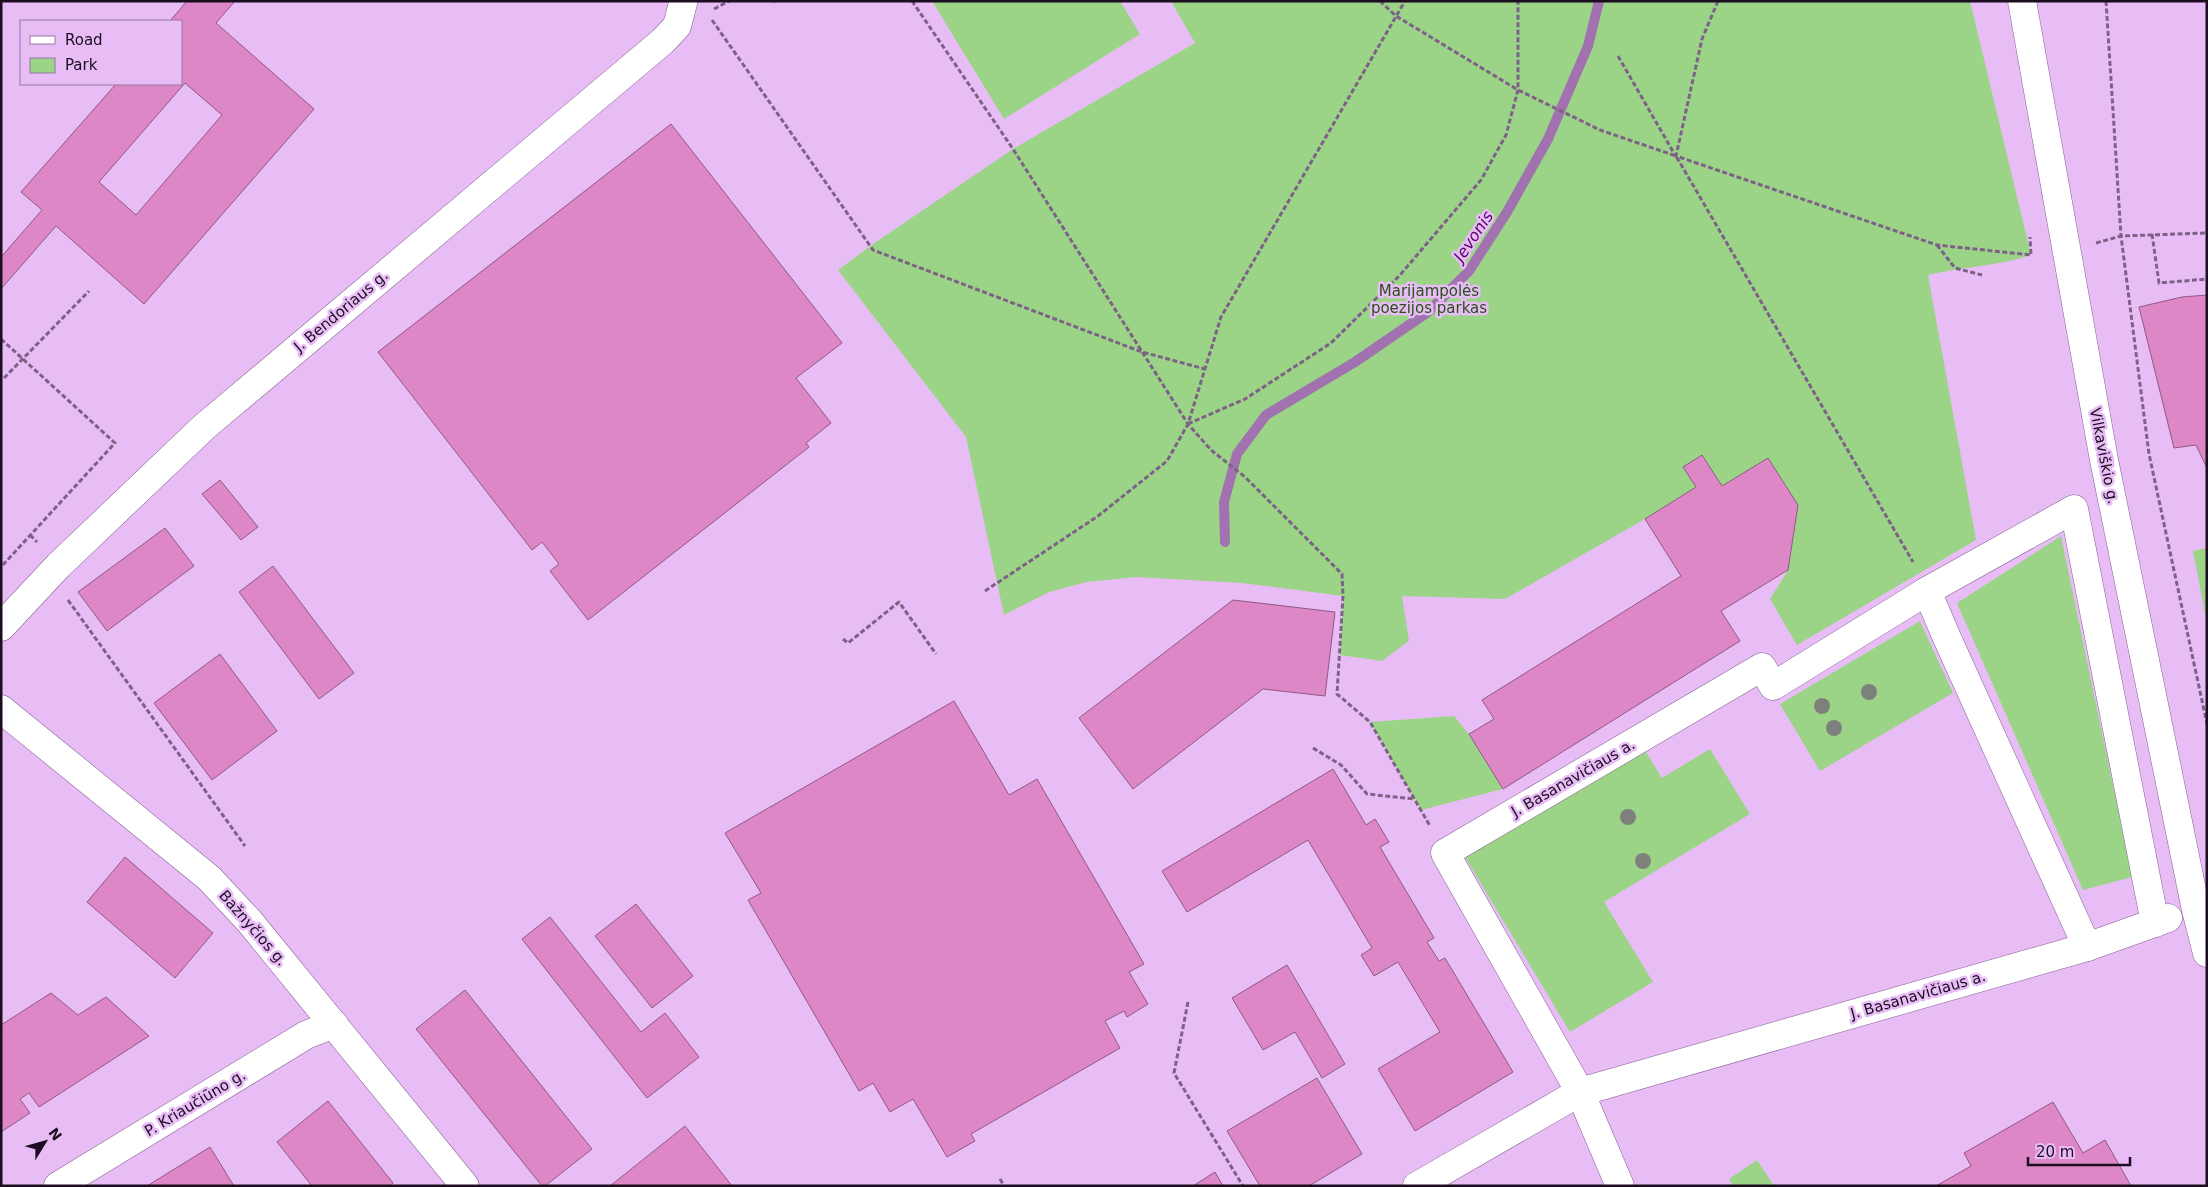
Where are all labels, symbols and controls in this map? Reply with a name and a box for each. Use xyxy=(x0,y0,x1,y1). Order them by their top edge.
legend xyxy=(20,20,182,85)
text: Road xyxy=(65,31,103,49)
text: Park xyxy=(65,56,98,74)
water label: Jevonis xyxy=(1448,207,1497,268)
street label: J. Bendoriaus g. xyxy=(289,266,392,356)
park label: Marijampolės poezijos parkas xyxy=(1371,282,1487,317)
street label: Vilkaviškio g. xyxy=(2086,406,2122,506)
street label: J. Basanavičiaus a. xyxy=(1507,735,1638,821)
street label: Bažnyčios g. xyxy=(215,887,291,969)
street label: J. Basanavičiaus a. xyxy=(1847,967,1988,1023)
street label: P. Kriaučiūno g. xyxy=(141,1066,249,1140)
north arrow xyxy=(20,1117,70,1167)
text: N xyxy=(45,1125,65,1144)
scale bar xyxy=(2028,1134,2130,1166)
text: 20 m xyxy=(2036,1143,2074,1161)

